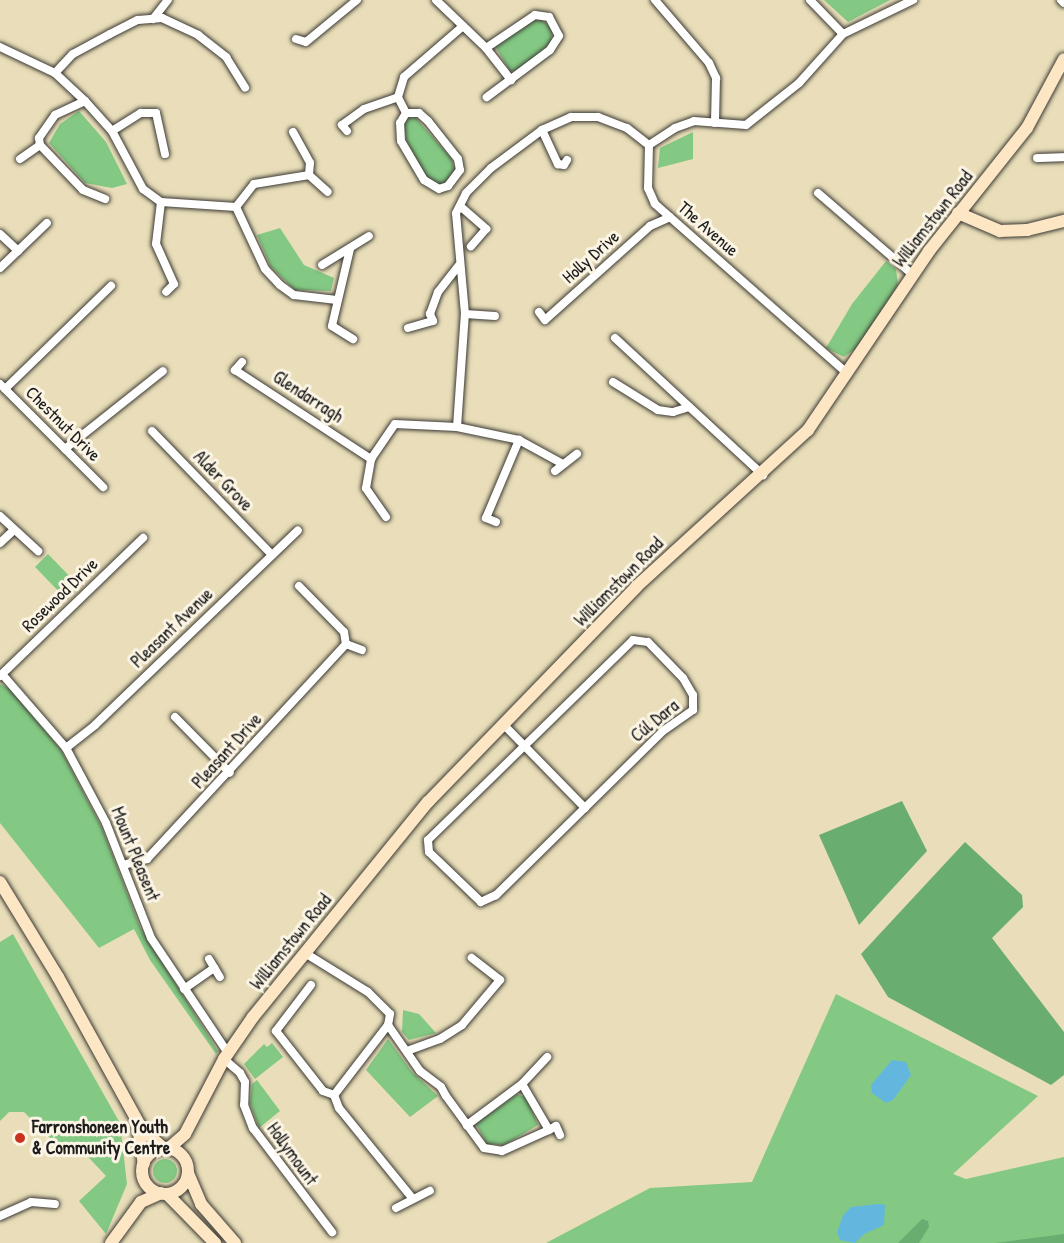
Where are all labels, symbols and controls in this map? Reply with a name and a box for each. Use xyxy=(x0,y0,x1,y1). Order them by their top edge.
street label: Williamstown Road xyxy=(889,166,977,272)
street label: The Avenue xyxy=(673,197,743,261)
street label: Holly Drive xyxy=(558,226,624,288)
street label: Glendarragh xyxy=(269,366,347,428)
street label: Chestnut Drive xyxy=(21,382,105,466)
street label: Alder Grove xyxy=(189,446,257,516)
street label: Williamstown Road xyxy=(570,533,668,631)
street label: Rosewood Drive xyxy=(17,553,103,637)
street label: Pleasant Avenue xyxy=(126,583,218,673)
street label: Cúl Dara xyxy=(627,695,683,747)
street label: Pleasant Drive xyxy=(188,709,266,793)
street label: Mount Pleasent xyxy=(106,804,164,904)
street label: Williamstown Road xyxy=(246,890,336,994)
place label: Farronshoneen Youth & Community Centre xyxy=(32,1117,170,1160)
street label: Hollymount xyxy=(262,1118,322,1190)
marker: Farronshoneen Youth & Community Centre xyxy=(13,1131,27,1145)

